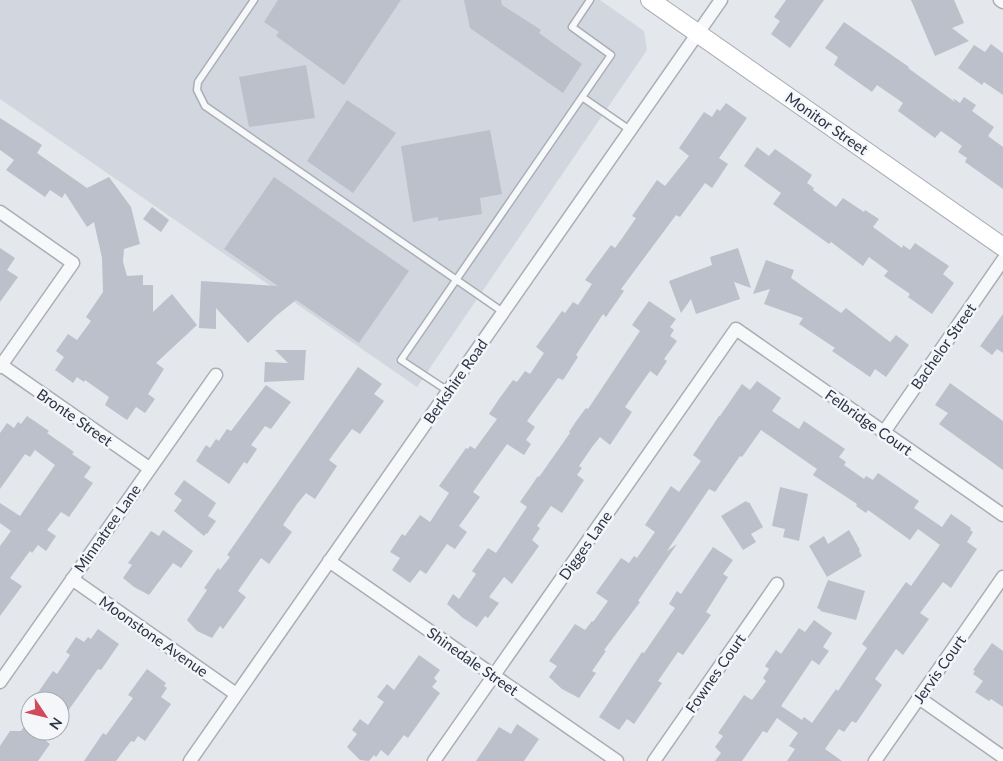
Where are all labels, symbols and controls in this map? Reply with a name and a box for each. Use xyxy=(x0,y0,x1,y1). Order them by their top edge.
street label: Monitor Street xyxy=(782,88,872,158)
street label: Bachelor Street xyxy=(907,299,980,393)
street label: Berkshire Road xyxy=(419,335,491,427)
street label: Bronte Street xyxy=(34,384,117,450)
street label: Felbridge Court xyxy=(822,385,917,459)
street label: Minnatree Lane xyxy=(70,481,144,575)
street label: Digges Lane xyxy=(555,507,615,583)
street label: Moonstone Avenue xyxy=(96,592,212,680)
street label: Shinedale Street xyxy=(424,623,522,699)
street label: Fownes Court xyxy=(681,630,749,716)
street label: Jervis Court xyxy=(909,631,969,706)
north arrow xyxy=(20,691,70,741)
text: N xyxy=(46,714,66,733)

